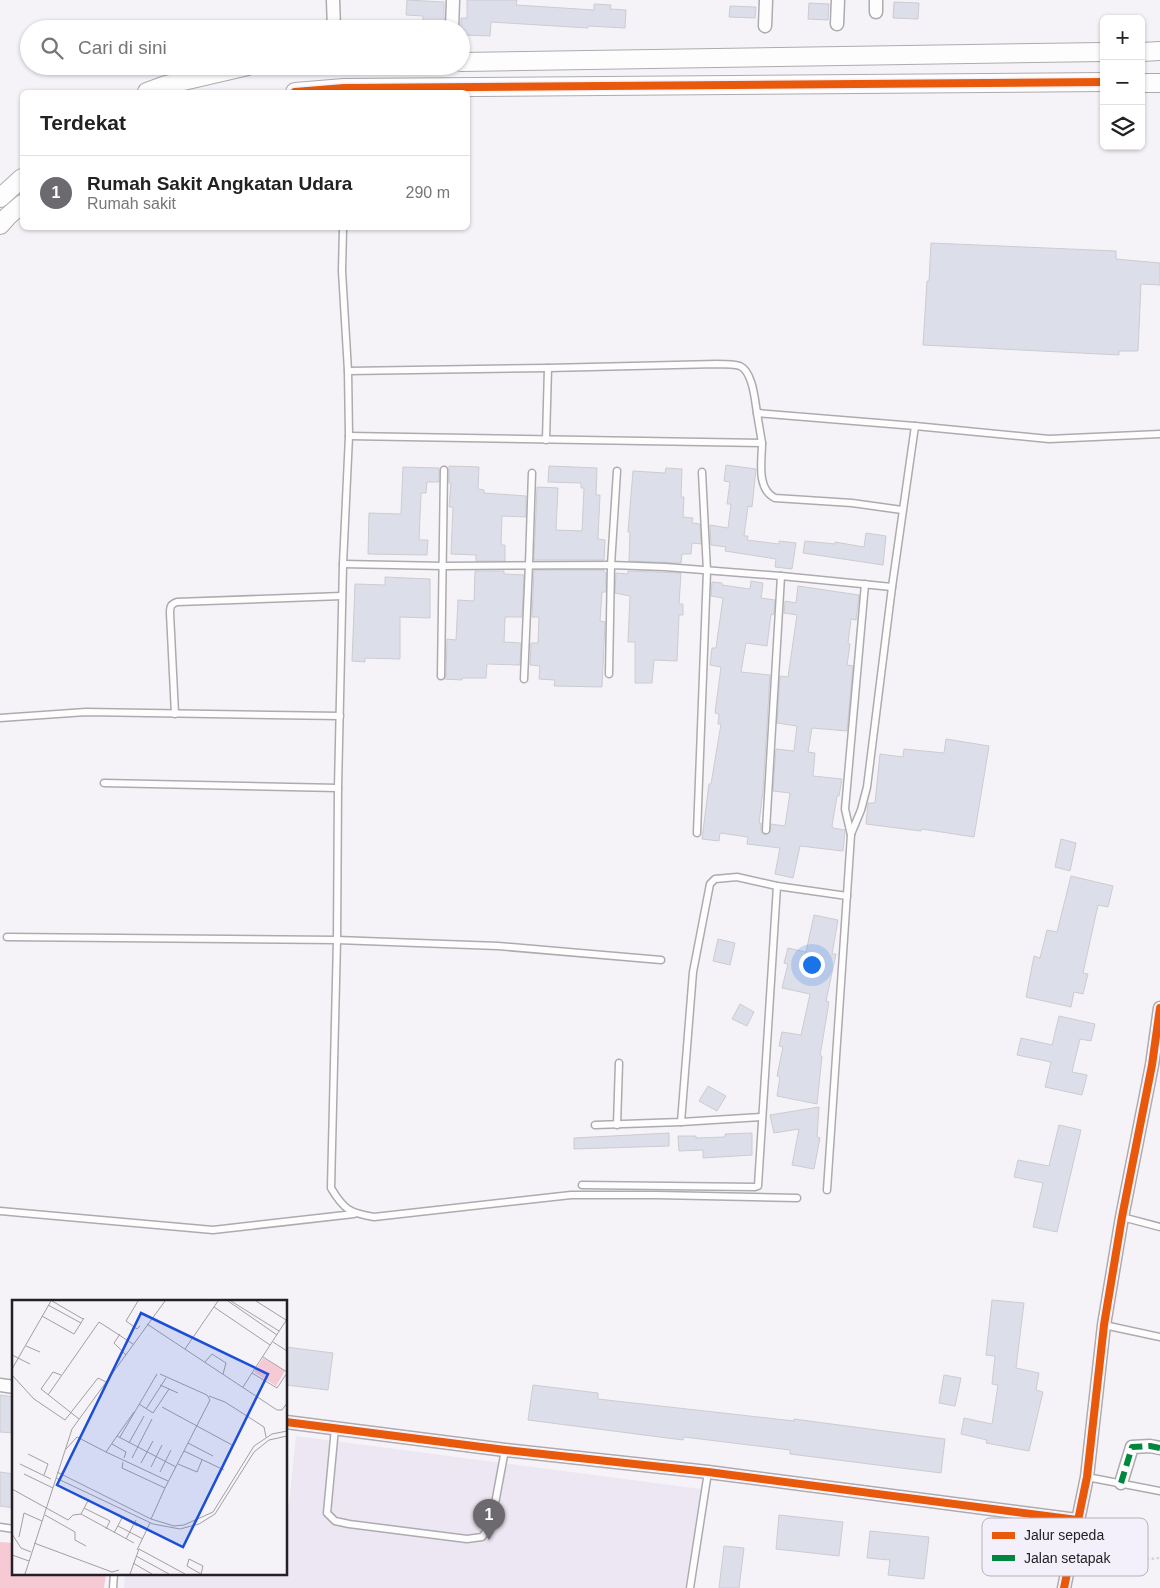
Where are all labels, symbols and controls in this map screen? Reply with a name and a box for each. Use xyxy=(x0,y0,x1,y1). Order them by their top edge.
map controls xyxy=(1100,15,1145,150)
button: + xyxy=(1100,15,1145,60)
search box xyxy=(20,20,470,75)
icon: search xyxy=(38,34,66,62)
text: Cari di sini xyxy=(78,37,167,58)
button: − xyxy=(1100,60,1145,105)
button: layers xyxy=(1100,105,1145,150)
text: Terdekat xyxy=(40,111,126,134)
text: Rumah Sakit Angkatan Udara xyxy=(87,173,352,194)
text: 1 xyxy=(52,184,60,201)
text: 290 m xyxy=(406,184,450,201)
text: Rumah sakit xyxy=(87,195,176,212)
your location xyxy=(799,952,825,978)
inset map xyxy=(12,1300,288,1576)
pin: 1 xyxy=(473,1499,505,1540)
legend xyxy=(982,1518,1148,1576)
text: Jalur sepeda xyxy=(1024,1527,1104,1543)
text: Jalan setapak xyxy=(1024,1550,1111,1566)

